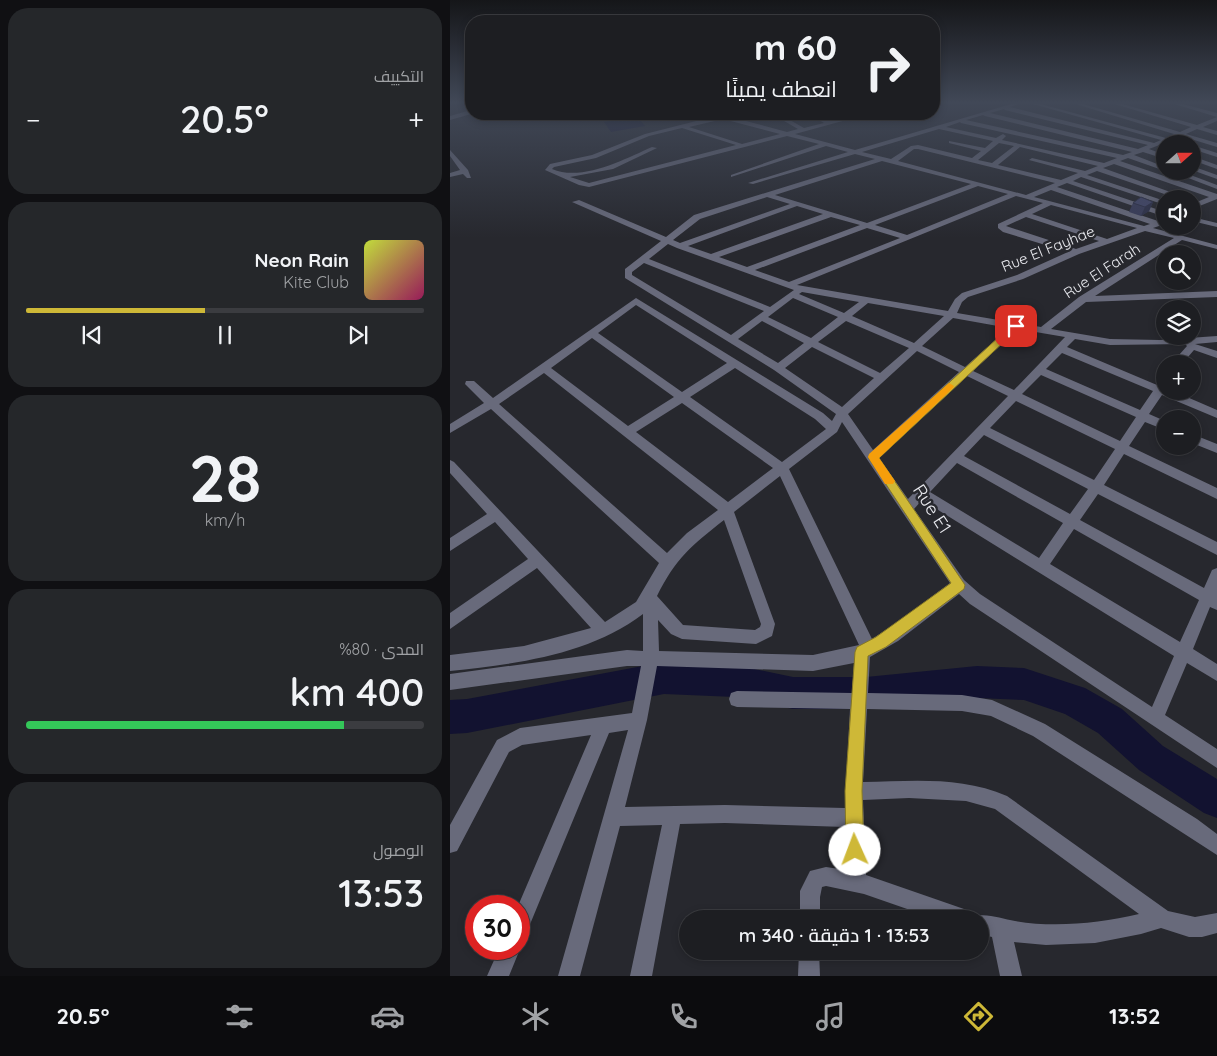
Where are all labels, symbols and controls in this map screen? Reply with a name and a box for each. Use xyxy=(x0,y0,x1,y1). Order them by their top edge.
text: 60 m xyxy=(754,25,837,69)
icon: right xyxy=(855,35,920,100)
text: التكييف xyxy=(374,66,424,86)
text: انعطف يمينًا xyxy=(725,75,837,103)
text: 20.5° xyxy=(180,95,269,143)
text: − xyxy=(26,102,41,137)
text: + xyxy=(408,102,424,137)
north arrow xyxy=(1156,135,1201,180)
map controls xyxy=(1156,135,1201,455)
button: sound xyxy=(1156,190,1201,235)
street label: Rue El Fayhae xyxy=(998,221,1097,276)
street label: Rue El Farah xyxy=(1060,239,1144,302)
button: search xyxy=(1156,245,1201,290)
text: Neon Rain xyxy=(254,248,349,272)
text: Kite Club xyxy=(283,272,349,292)
button: layers xyxy=(1156,300,1201,345)
pin xyxy=(995,305,1037,347)
icon: arrive xyxy=(1002,312,1030,340)
icon: previous xyxy=(78,321,106,349)
icon: pause xyxy=(211,321,239,349)
icon: next xyxy=(344,321,372,349)
button: + xyxy=(1156,355,1201,400)
button: − xyxy=(1156,410,1201,455)
text: 28 xyxy=(189,437,261,518)
street label: Rue E1 xyxy=(908,480,957,538)
text: km/h xyxy=(205,510,245,530)
text: المدى · 80% xyxy=(339,639,424,659)
text: 400 km xyxy=(289,668,424,716)
position arrow xyxy=(828,823,880,875)
text: الوصول xyxy=(373,840,424,860)
text: 13:53 xyxy=(338,869,424,917)
speed limit sign: 30 xyxy=(465,895,530,960)
text: 13:53 · 1 دقيقة · 340 m xyxy=(739,923,929,947)
icon: filters xyxy=(222,999,257,1034)
icon: car xyxy=(370,999,405,1034)
icon: climate xyxy=(518,999,553,1034)
icon: phone xyxy=(666,999,701,1034)
icon: music xyxy=(813,999,848,1034)
icon: directions xyxy=(961,999,996,1034)
text: 20.5° xyxy=(57,1002,109,1030)
text: 13:52 xyxy=(1109,1002,1161,1030)

